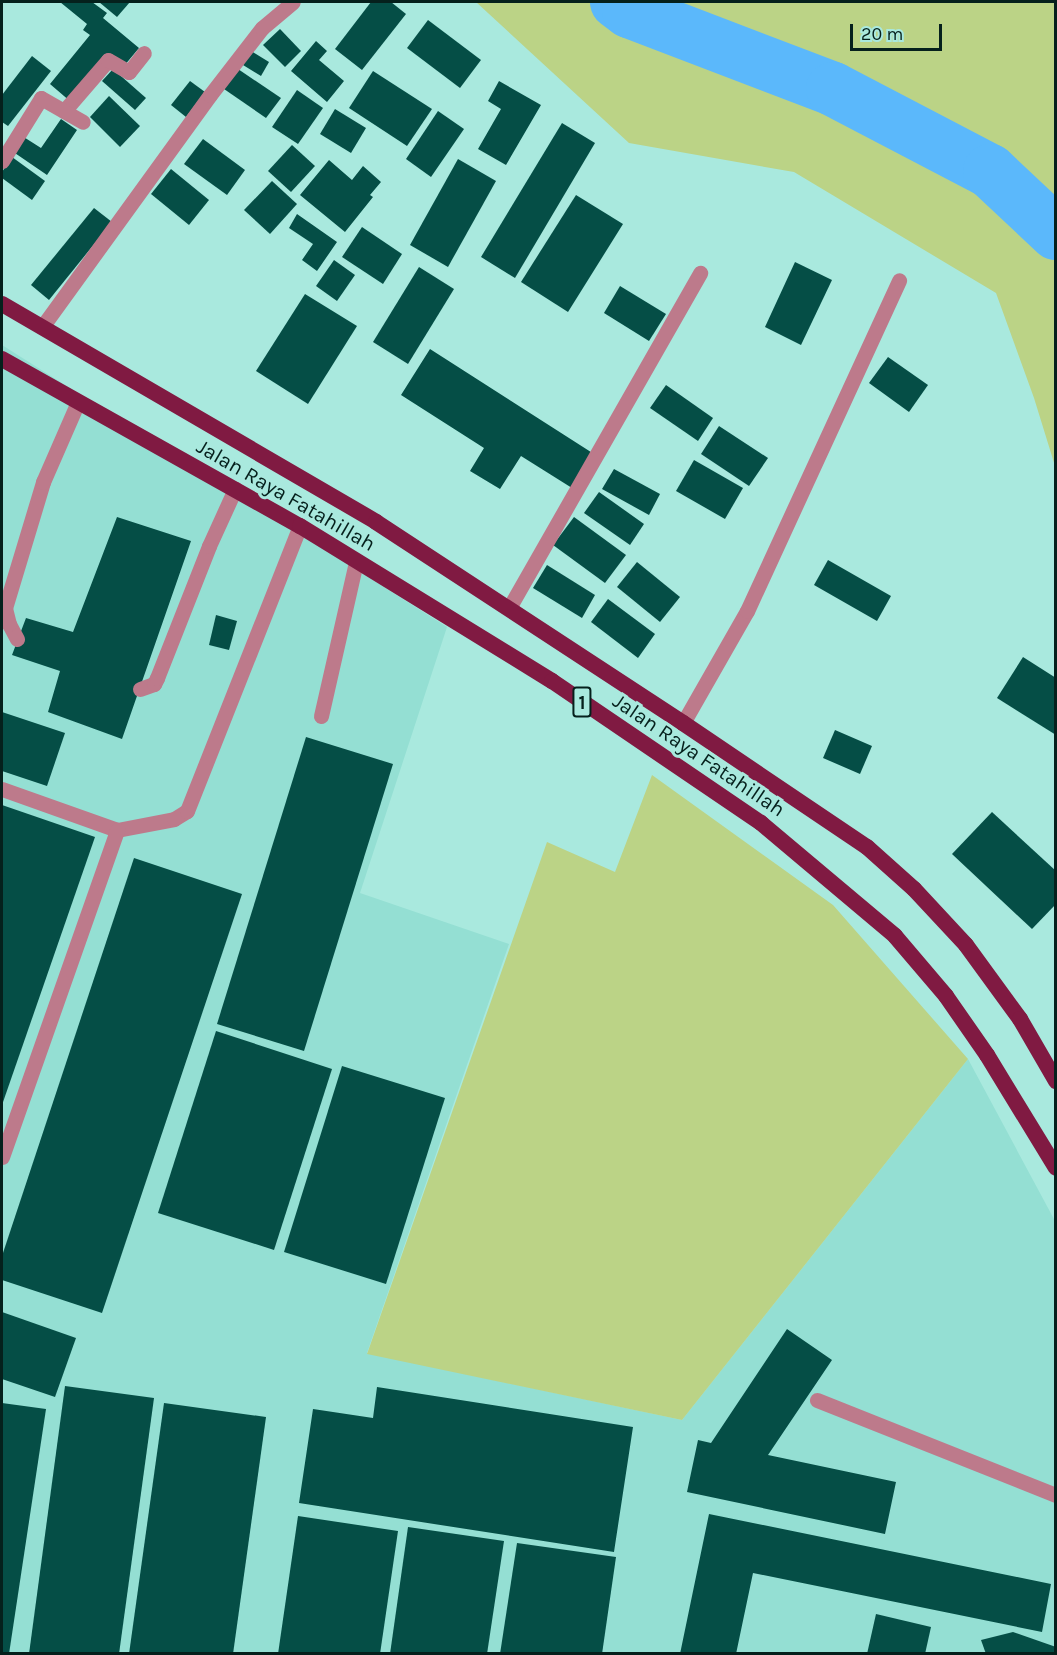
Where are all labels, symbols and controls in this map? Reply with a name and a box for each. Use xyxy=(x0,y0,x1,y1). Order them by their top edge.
scale bar xyxy=(853,12,944,50)
text: 20 m xyxy=(861,23,903,45)
street label: Jalan Raya Fatahillah xyxy=(192,434,380,556)
road number: 1 xyxy=(572,685,592,719)
street label: Jalan Raya Fatahillah xyxy=(608,688,790,822)

